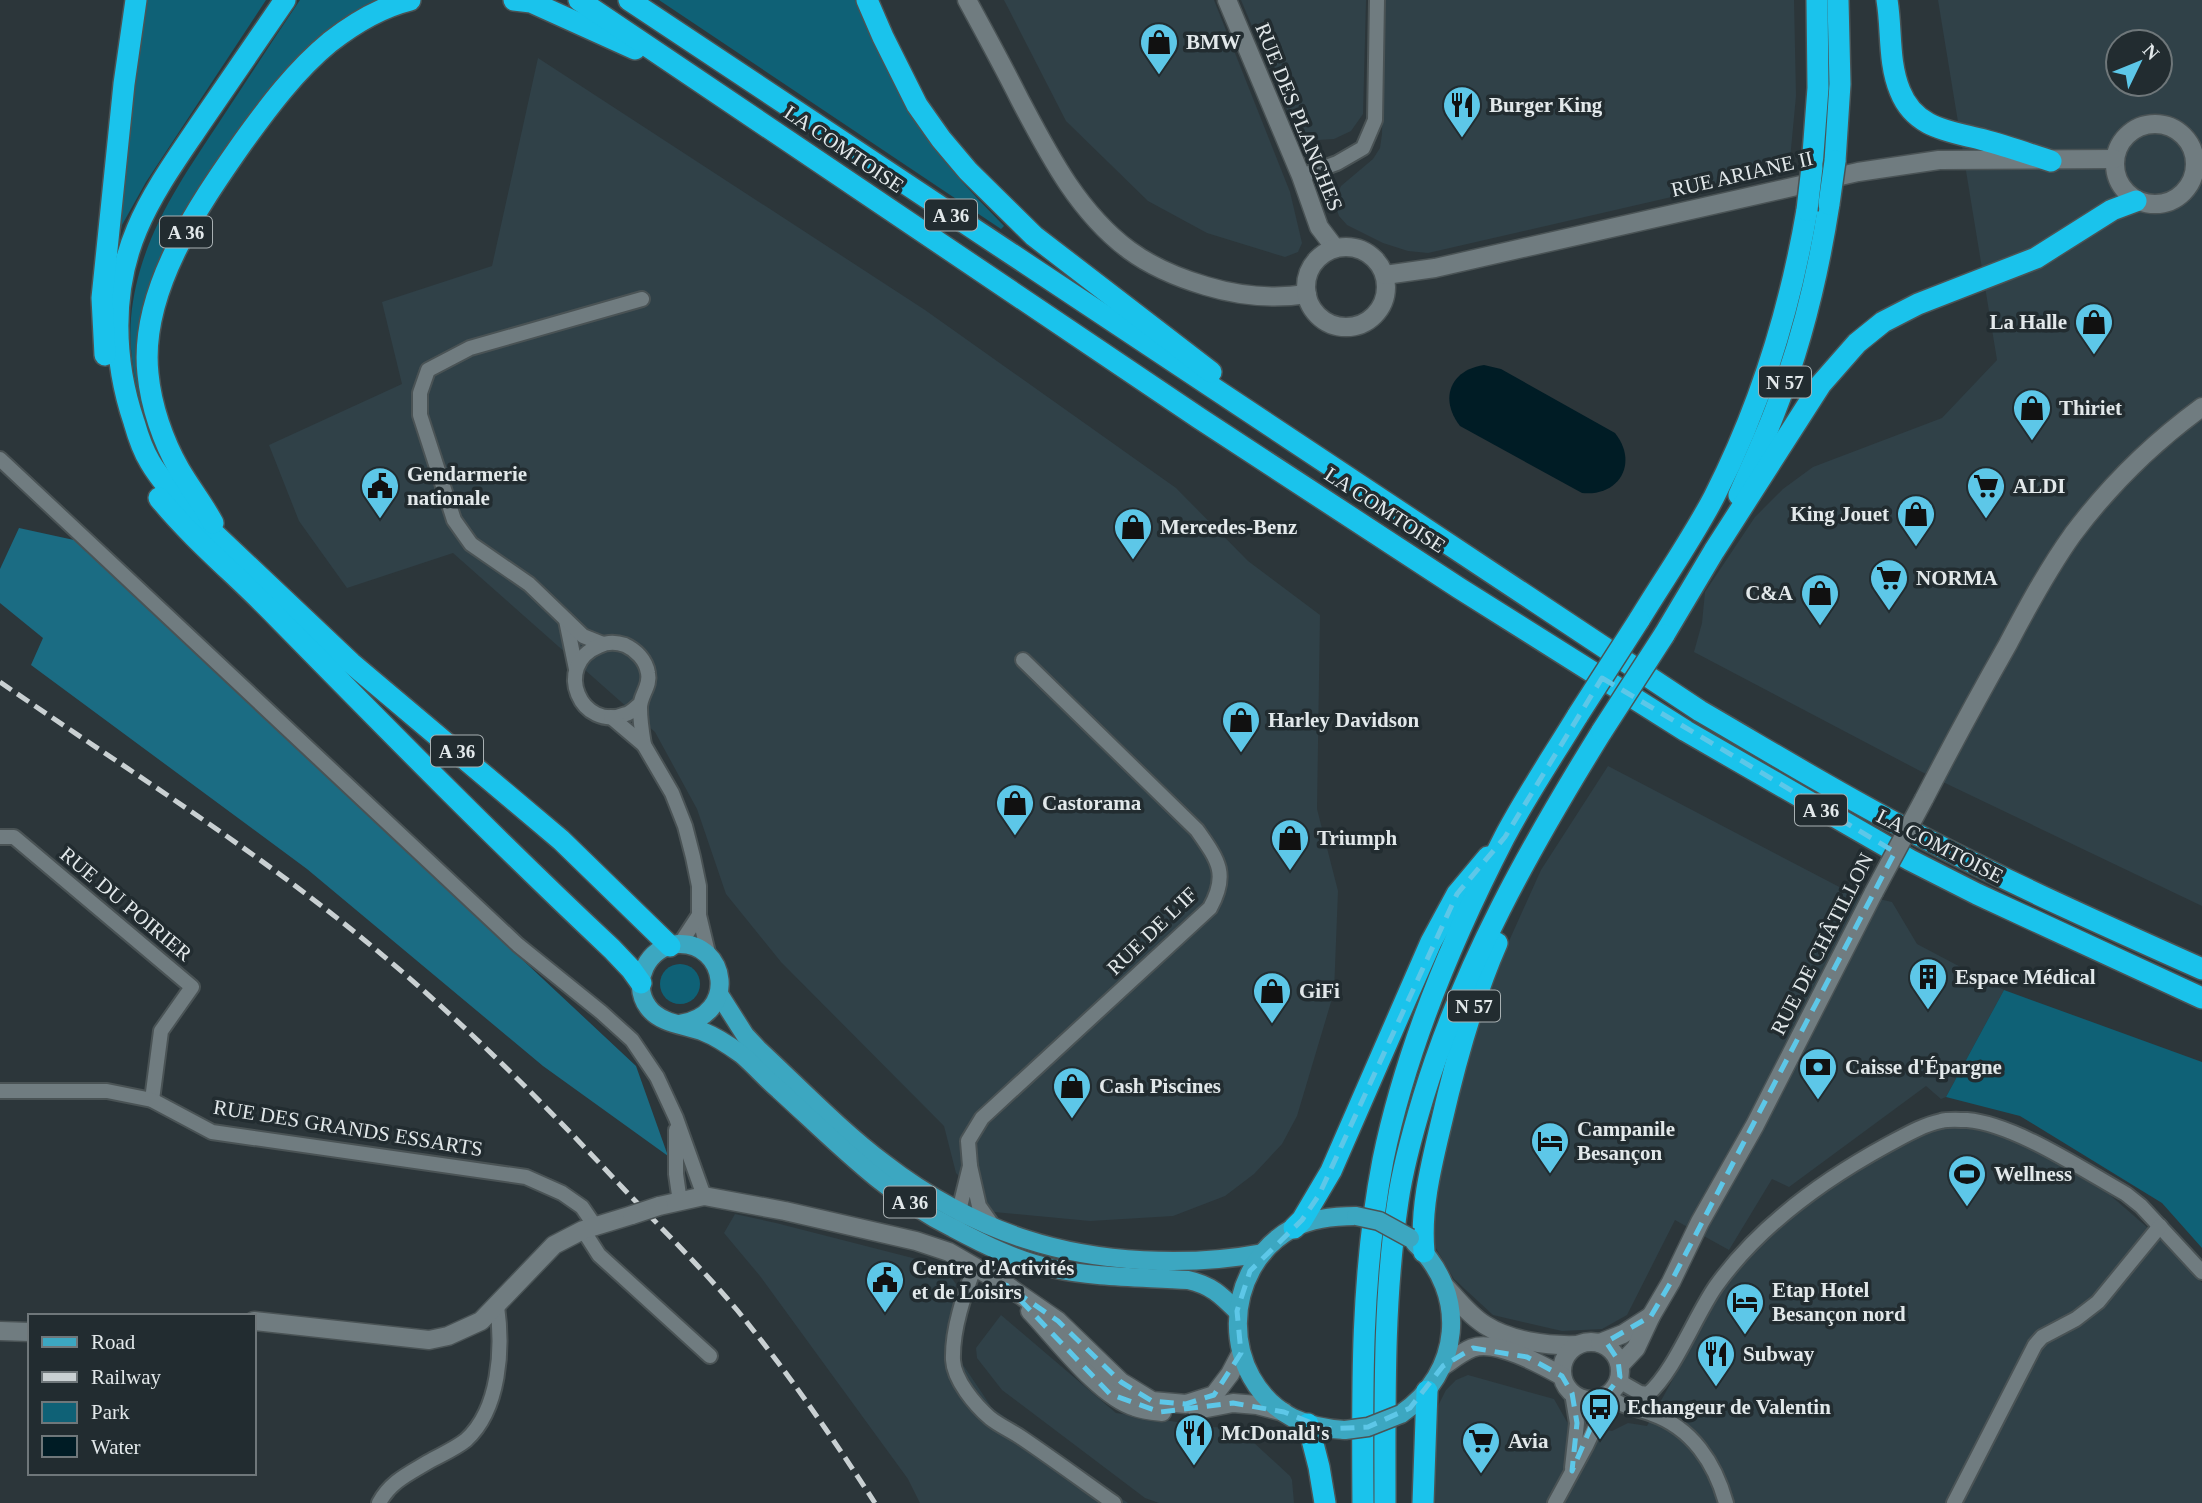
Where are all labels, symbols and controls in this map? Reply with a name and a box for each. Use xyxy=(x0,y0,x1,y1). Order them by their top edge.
street label: RUE DES PLANCHES xyxy=(1250,19,1348,215)
shop icon: BMW xyxy=(1138,21,1180,76)
north arrow xyxy=(2104,28,2174,98)
place label: BMW xyxy=(1186,30,1241,54)
text: N xyxy=(2139,40,2164,64)
restaurant icon: Burger King xyxy=(1441,84,1483,139)
place label: Burger King xyxy=(1489,93,1603,117)
street label: LA COMTOISE xyxy=(780,100,908,198)
street label: RUE ARIANE II xyxy=(1669,146,1815,202)
road number: A 36 xyxy=(925,200,977,230)
road number: A 36 xyxy=(160,216,212,248)
shop icon: La Halle xyxy=(2073,301,2115,356)
place label: La Halle xyxy=(1989,310,2067,334)
road number: N 57 xyxy=(1759,366,1811,398)
shop icon: Thiriet xyxy=(2011,387,2053,442)
place label: Thiriet xyxy=(2059,396,2122,420)
place label: Gendarmerie nationale xyxy=(407,462,527,510)
street label: LA COMTOISE xyxy=(1320,462,1450,558)
public building icon: Gendarmerie nationale xyxy=(359,465,401,520)
supermarket icon: ALDI xyxy=(1965,465,2007,520)
place label: ALDI xyxy=(2013,474,2066,498)
shop icon: King Jouet xyxy=(1895,493,1937,548)
place label: King Jouet xyxy=(1790,502,1889,526)
shop icon: Mercedes-Benz xyxy=(1112,506,1154,561)
place label: Mercedes-Benz xyxy=(1160,515,1297,539)
supermarket icon: NORMA xyxy=(1868,557,1910,612)
place label: NORMA xyxy=(1916,566,1998,590)
shop icon: C&A xyxy=(1799,572,1841,627)
place label: C&A xyxy=(1745,581,1794,605)
shop icon: Harley Davidson xyxy=(1220,699,1262,754)
place label: Harley Davidson xyxy=(1268,708,1419,732)
road number: A 36 xyxy=(431,736,483,766)
shop icon: Castorama xyxy=(994,782,1036,837)
place label: Castorama xyxy=(1042,791,1142,815)
road number: A 36 xyxy=(1795,794,1847,825)
street label: LA COMTOISE xyxy=(1873,804,2007,888)
shop icon: Triumph xyxy=(1269,817,1311,872)
place label: Triumph xyxy=(1317,826,1397,850)
street label: RUE DU POIRIER xyxy=(55,842,197,966)
street label: RUE DE CHÂTILLON xyxy=(1766,849,1878,1039)
street label: RUE DE L'IF xyxy=(1102,882,1202,980)
building icon: Espace Médical xyxy=(1907,956,1949,1011)
place label: Espace Médical xyxy=(1955,965,2096,989)
shop icon: GiFi xyxy=(1251,970,1293,1025)
place label: GiFi xyxy=(1299,979,1340,1003)
road number: N 57 xyxy=(1448,990,1500,1022)
bank icon: Caisse d'Épargne xyxy=(1797,1046,1839,1101)
place label: Caisse d'Épargne xyxy=(1845,1055,2002,1079)
shop icon: Cash Piscines xyxy=(1051,1065,1093,1120)
place label: Cash Piscines xyxy=(1099,1074,1221,1098)
street label: RUE DES GRANDS ESSARTS xyxy=(212,1095,484,1161)
place label: Campanile Besançon xyxy=(1577,1117,1675,1165)
hotel icon: Campanile Besançon xyxy=(1529,1120,1571,1175)
sports icon: Wellness xyxy=(1946,1153,1988,1208)
place label: Wellness xyxy=(1994,1162,2072,1186)
road number: A 36 xyxy=(884,1186,936,1218)
place label: Centre d'Activités et de Loisirs xyxy=(912,1256,1074,1304)
public building icon: Centre d'Activités et de Loisirs xyxy=(864,1259,906,1314)
place label: Etap Hotel Besançon nord xyxy=(1772,1278,1906,1326)
hotel icon: Etap Hotel Besançon nord xyxy=(1724,1281,1766,1336)
legend xyxy=(28,1314,256,1475)
text: Road xyxy=(91,1330,136,1354)
restaurant icon: Subway xyxy=(1695,1333,1737,1388)
place label: Subway xyxy=(1743,1342,1815,1366)
text: Railway xyxy=(91,1365,161,1389)
bus stop icon: Echangeur de Valentin xyxy=(1579,1386,1621,1441)
place label: Echangeur de Valentin xyxy=(1627,1395,1831,1419)
text: Park xyxy=(91,1400,130,1424)
restaurant icon: McDonald's xyxy=(1173,1412,1215,1467)
supermarket icon: Avia xyxy=(1460,1420,1502,1475)
place label: McDonald's xyxy=(1221,1421,1330,1445)
place label: Avia xyxy=(1508,1429,1549,1453)
text: Water xyxy=(91,1435,141,1459)

